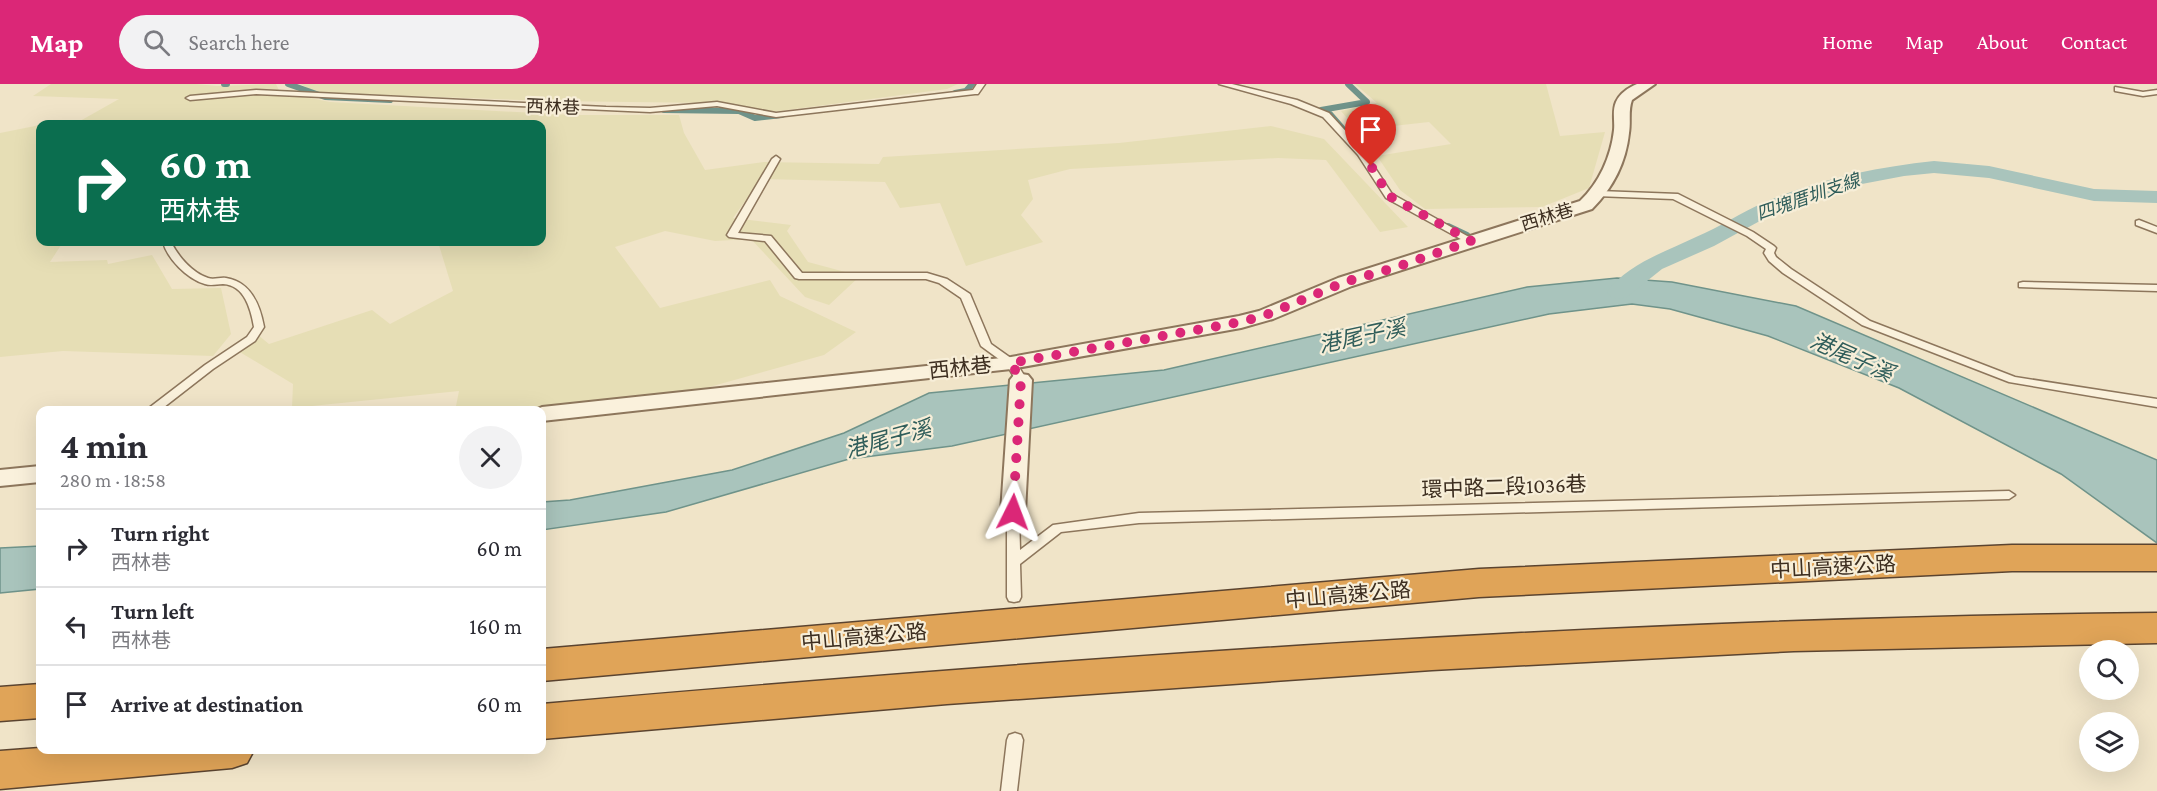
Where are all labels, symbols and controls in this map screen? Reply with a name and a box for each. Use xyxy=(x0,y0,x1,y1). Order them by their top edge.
search box xyxy=(119,15,539,69)
icon: search xyxy=(140,26,173,59)
text: Map xyxy=(30,27,83,58)
text: Search here xyxy=(188,30,289,55)
text: Home xyxy=(1822,30,1872,54)
text: Map xyxy=(1905,30,1944,54)
text: About xyxy=(1977,30,2028,54)
text: Contact xyxy=(2061,30,2127,54)
street label: 西林巷 xyxy=(526,96,580,118)
pin xyxy=(1345,104,1396,166)
icon: arrive xyxy=(1354,113,1387,146)
text: 60 m xyxy=(159,140,251,187)
icon: right xyxy=(60,144,138,222)
water label: 四塊厝圳支線 xyxy=(1754,169,1864,224)
text: 西林巷 xyxy=(159,196,240,226)
street label: 西林巷 xyxy=(1518,200,1576,234)
water label: 港尾子溪 xyxy=(1316,314,1411,357)
water label: 港尾子溪 xyxy=(1807,328,1900,388)
street label: 西林巷 xyxy=(927,353,993,383)
water label: 港尾子溪 xyxy=(842,415,937,462)
text: 4 min xyxy=(60,426,148,466)
button: close xyxy=(459,426,522,489)
text: 280 m · 18:58 xyxy=(60,469,166,491)
street label: 環中路二段1036巷 xyxy=(1421,472,1587,502)
position arrow xyxy=(981,480,1045,544)
text: Turn right xyxy=(111,521,209,546)
icon: right xyxy=(60,532,93,565)
text: 60 m xyxy=(477,536,522,561)
text: 西林巷 xyxy=(111,551,171,573)
street label: 中山高速公路 xyxy=(1769,552,1897,582)
street label: 中山高速公路 xyxy=(1284,578,1412,612)
text: Turn left xyxy=(111,599,194,624)
icon: left xyxy=(60,610,93,643)
text: 160 m xyxy=(469,614,522,639)
street label: 中山高速公路 xyxy=(800,620,928,654)
text: 西林巷 xyxy=(111,629,171,651)
map controls xyxy=(2079,640,2139,772)
button: search xyxy=(2079,640,2139,700)
icon: arrive xyxy=(60,688,93,721)
text: Arrive at destination xyxy=(111,692,303,717)
text: 60 m xyxy=(477,692,522,717)
button: layers xyxy=(2079,712,2139,772)

